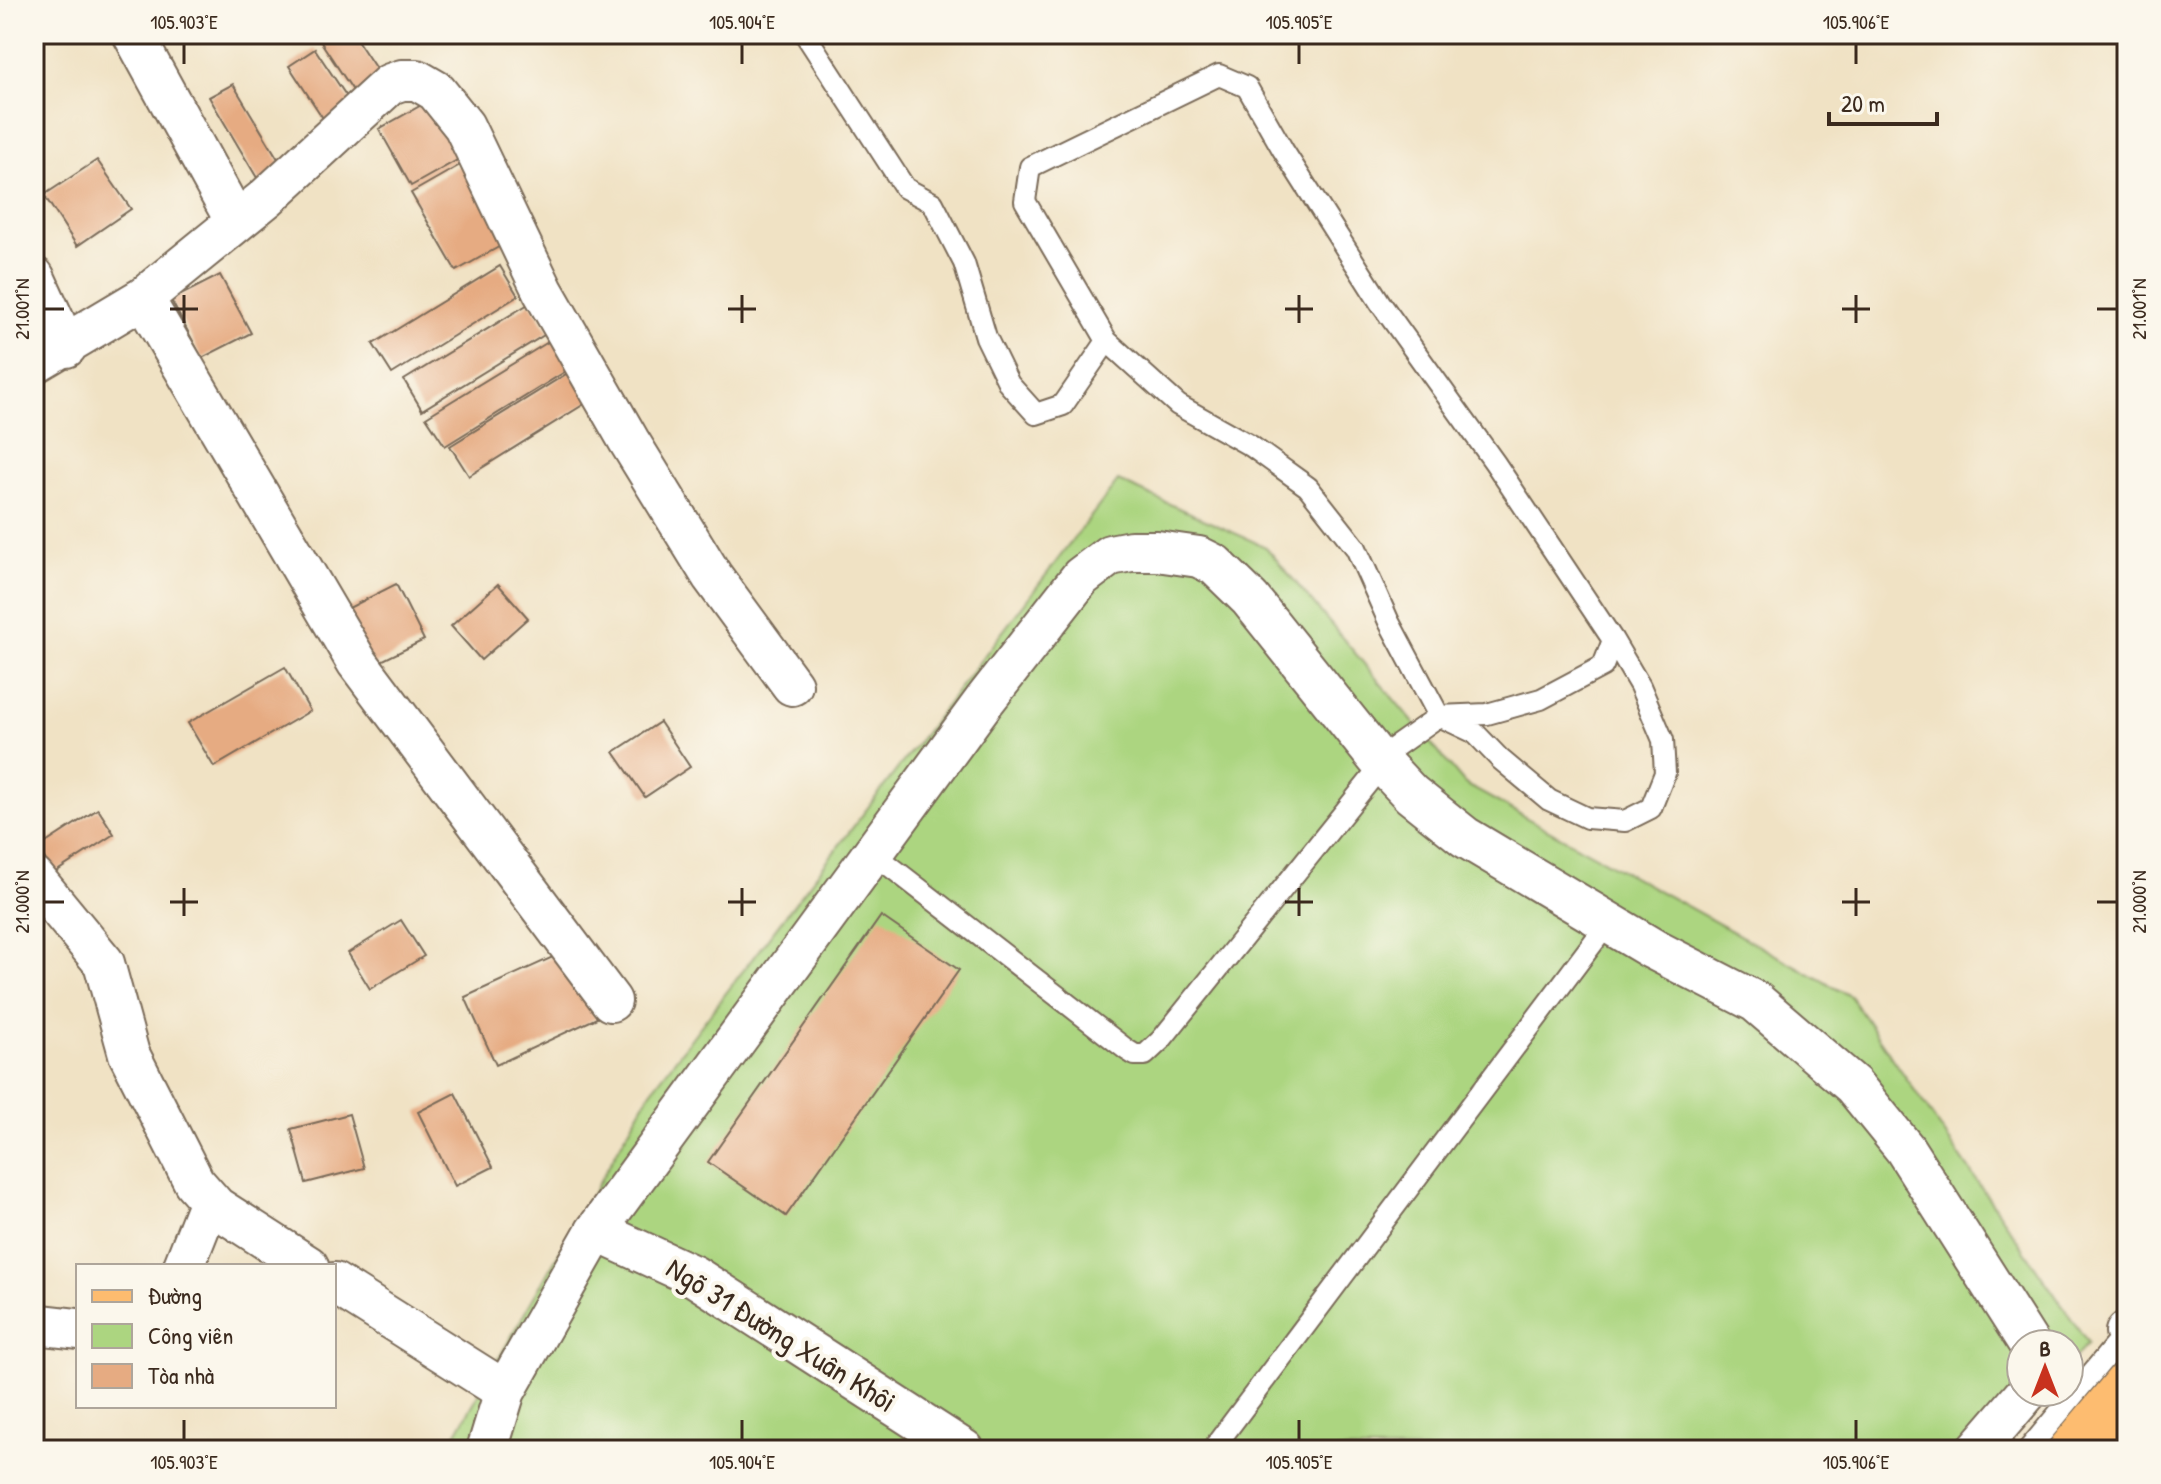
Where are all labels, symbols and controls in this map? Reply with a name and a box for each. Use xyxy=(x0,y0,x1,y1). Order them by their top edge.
text: 105.903°E xyxy=(150,8,218,35)
text: 105.904°E xyxy=(709,8,775,35)
text: 105.905°E xyxy=(1265,8,1333,35)
text: 105.906°E xyxy=(1823,8,1890,35)
scale bar xyxy=(1829,76,1937,126)
text: 20 m xyxy=(1841,87,1885,119)
text: 21.001°N xyxy=(8,278,35,340)
text: 21.001°N xyxy=(2125,278,2152,340)
text: 21.000°N xyxy=(8,870,35,934)
text: 21.000°N xyxy=(2125,870,2152,934)
street label: Ngõ 31 Đường Xuân Khôi xyxy=(659,1247,904,1421)
legend xyxy=(76,1264,336,1408)
text: Đường xyxy=(148,1279,202,1311)
text: Công viên xyxy=(148,1319,233,1351)
north arrow xyxy=(2005,1328,2085,1408)
text: B xyxy=(2039,1333,2051,1363)
text: Tòa nhà xyxy=(148,1359,214,1391)
text: 105.903°E xyxy=(150,1448,218,1475)
text: 105.904°E xyxy=(709,1448,775,1475)
text: 105.905°E xyxy=(1265,1448,1333,1475)
text: 105.906°E xyxy=(1823,1448,1890,1475)

